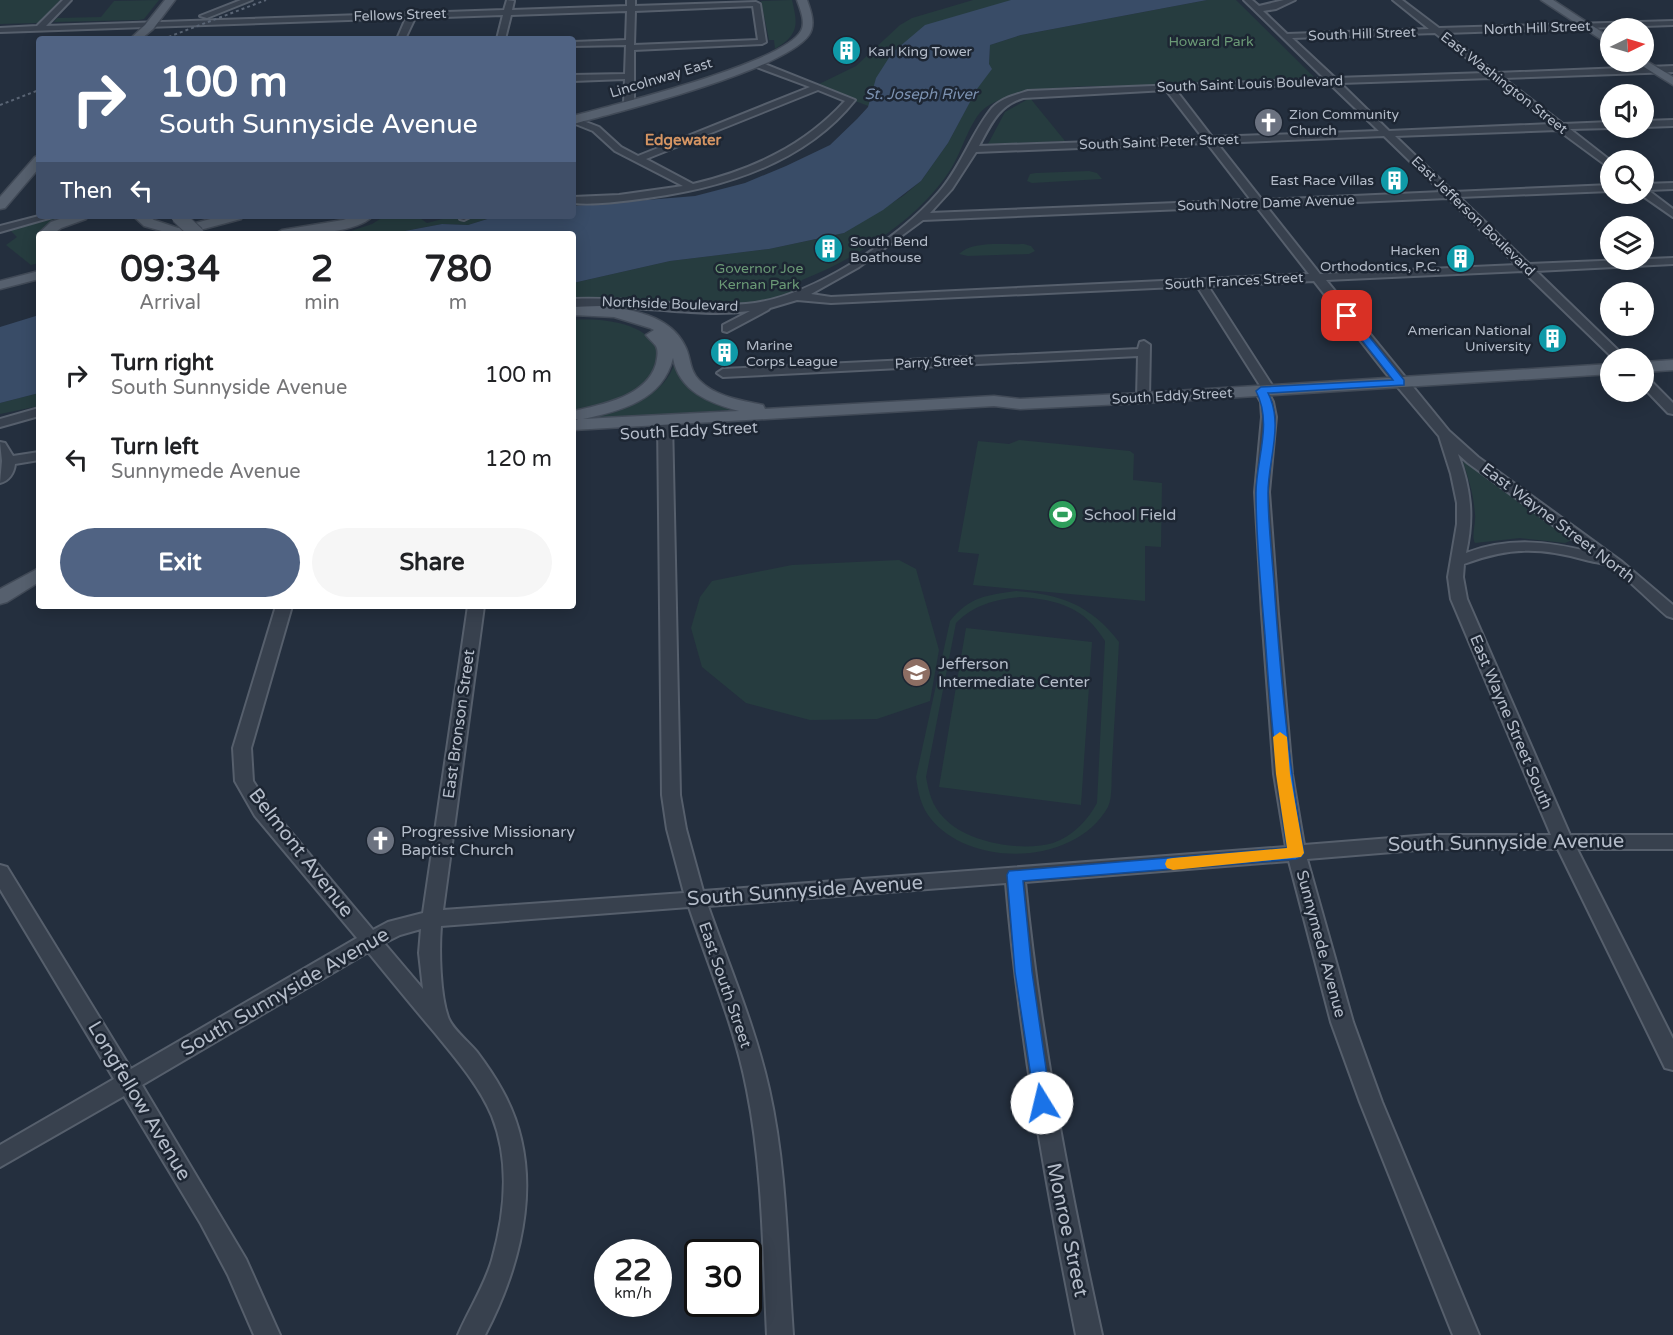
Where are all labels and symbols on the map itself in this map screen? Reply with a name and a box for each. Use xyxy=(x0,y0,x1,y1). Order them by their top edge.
street label: Fellows Street xyxy=(353,5,447,25)
street label: North Hill Street xyxy=(1483,18,1591,38)
north arrow xyxy=(1600,18,1654,72)
street label: South Hill Street xyxy=(1308,24,1417,44)
street label: East Washington Street xyxy=(1437,28,1571,138)
park label: Howard Park xyxy=(1168,33,1254,50)
building icon: Karl King Tower xyxy=(831,35,863,67)
place label: Karl King Tower xyxy=(868,43,973,60)
street label: Lincolnway East xyxy=(608,54,715,102)
street label: South Saint Louis Boulevard xyxy=(1156,72,1344,96)
water label: St. Joseph River xyxy=(864,85,980,103)
church icon: Zion Community Church xyxy=(1252,106,1284,138)
place label: Zion Community Church xyxy=(1289,106,1400,139)
district label: Edgewater xyxy=(645,131,722,150)
street label: South Saint Peter Street xyxy=(1079,131,1240,153)
street label: East Jefferson Boulevard xyxy=(1408,153,1538,279)
building icon: East Race Villas xyxy=(1379,164,1411,196)
place label: East Race Villas xyxy=(1270,172,1374,189)
street label: South Notre Dame Avenue xyxy=(1177,191,1355,215)
building icon: South Bend Boathouse xyxy=(813,233,845,265)
place label: South Bend Boathouse xyxy=(850,233,928,266)
place label: Hacken Orthodontics, P.C. xyxy=(1320,242,1440,275)
building icon: Hacken Orthodontics, P.C. xyxy=(1445,242,1477,274)
park label: Governor Joe Kernan Park xyxy=(715,260,803,293)
street label: South Frances Street xyxy=(1164,269,1304,293)
pin xyxy=(1321,290,1372,341)
street label: Northside Boulevard xyxy=(601,293,739,315)
place label: American National University xyxy=(1407,322,1531,355)
building icon: American National University xyxy=(1536,322,1568,354)
building icon: Marine Corps League xyxy=(709,337,741,369)
place label: Marine Corps League xyxy=(746,337,838,370)
street label: Parry Street xyxy=(894,351,974,373)
street label: South Eddy Street xyxy=(1111,384,1233,408)
street label: South Eddy Street xyxy=(620,417,758,445)
street label: East Wayne Street North xyxy=(1477,459,1639,587)
sports icon: School Field xyxy=(1047,499,1079,531)
place label: School Field xyxy=(1084,505,1176,525)
street label: East Wayne Street South xyxy=(1465,632,1557,812)
street label: East Bronson Street xyxy=(439,648,479,800)
place label: Jefferson Intermediate Center xyxy=(938,654,1091,692)
school or university icon: Jefferson Intermediate Center xyxy=(901,657,933,689)
street label: Belmont Avenue xyxy=(243,784,359,922)
place label: Progressive Missionary Baptist Church xyxy=(401,822,575,860)
church icon: Progressive Missionary Baptist Church xyxy=(364,825,396,857)
street label: South Sunnyside Avenue xyxy=(1388,829,1624,857)
street label: Sunnymede Avenue xyxy=(1292,868,1350,1020)
street label: South Sunnyside Avenue xyxy=(686,871,924,911)
street label: East South Street xyxy=(694,919,756,1051)
street label: South Sunnyside Avenue xyxy=(177,923,393,1061)
street label: Longfellow Avenue xyxy=(82,1017,196,1185)
position arrow xyxy=(1010,1071,1074,1135)
street label: Monroe Street xyxy=(1041,1161,1093,1300)
speed limit sign: 30 xyxy=(684,1239,762,1317)

